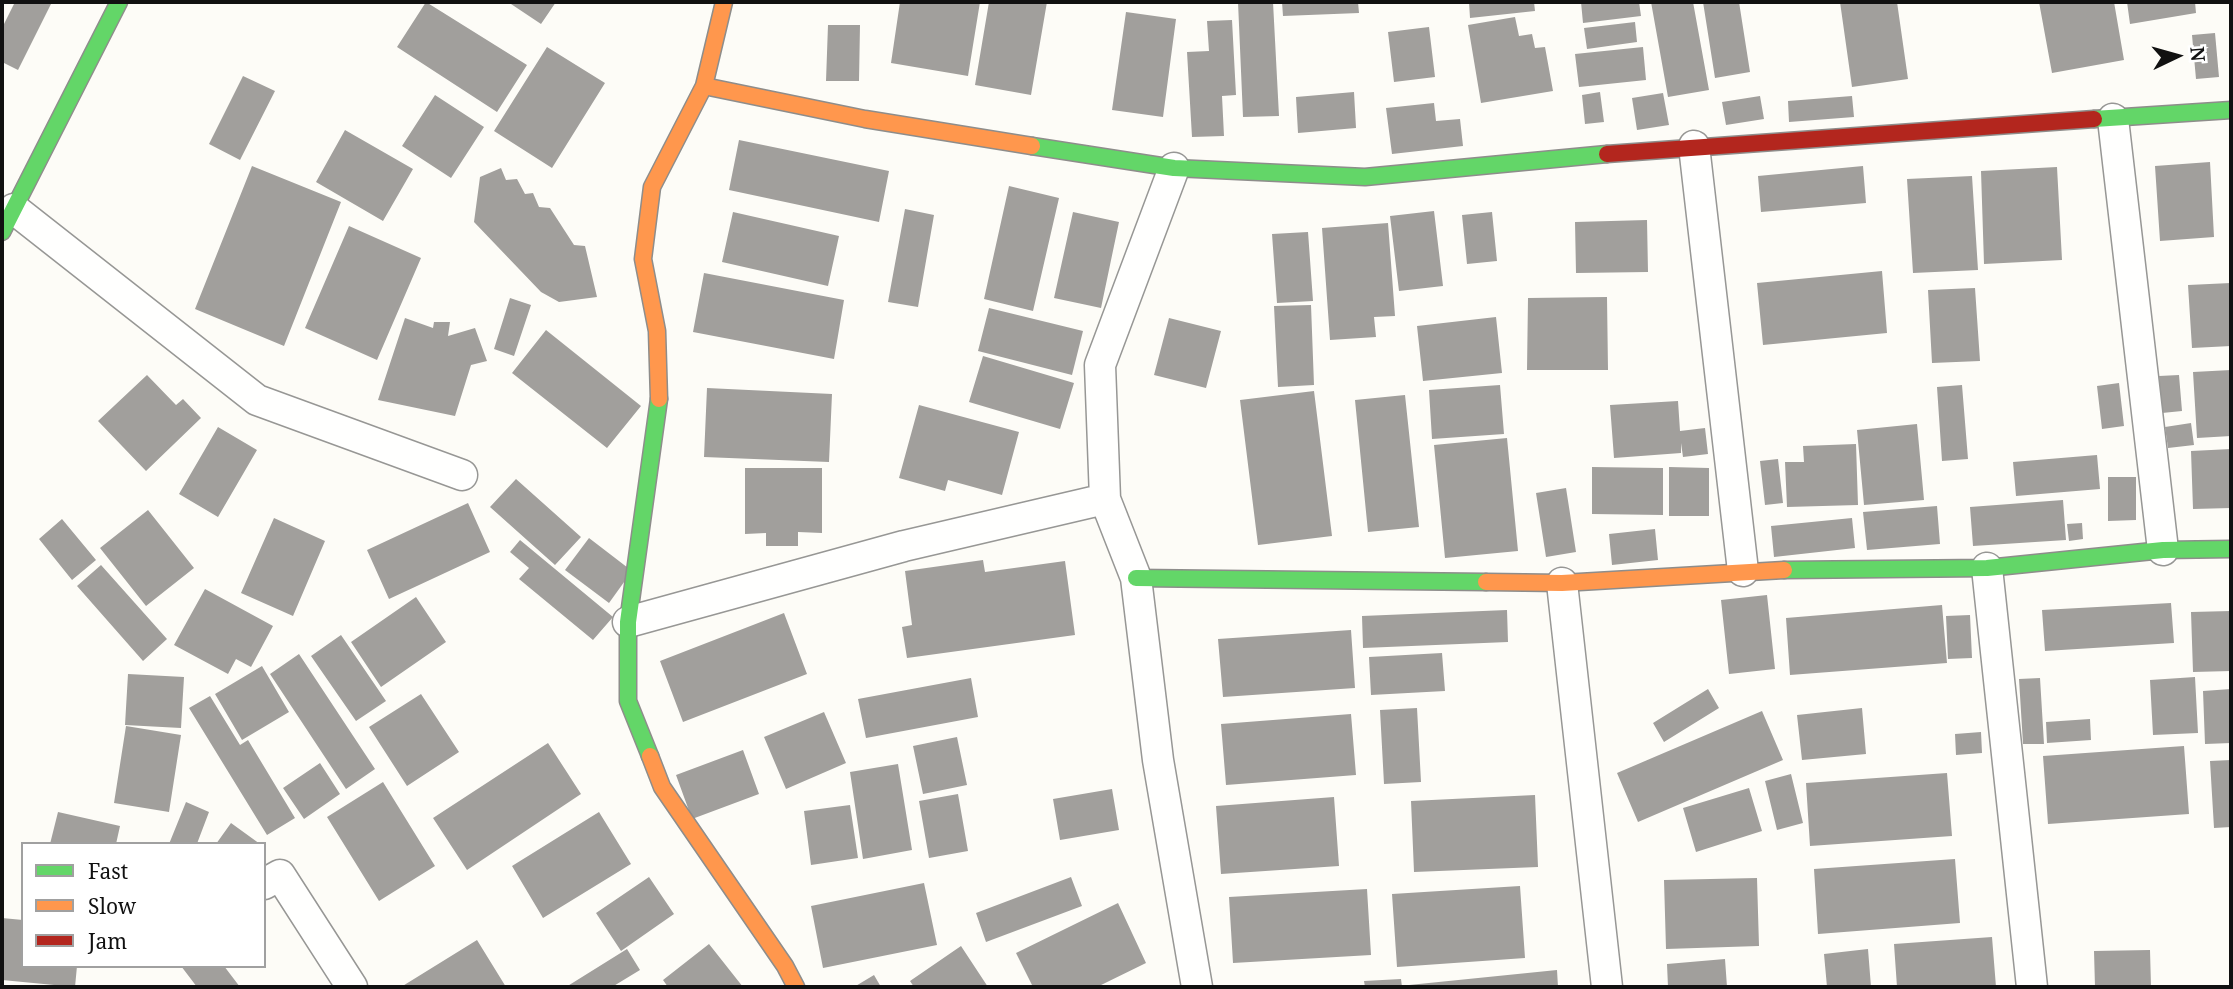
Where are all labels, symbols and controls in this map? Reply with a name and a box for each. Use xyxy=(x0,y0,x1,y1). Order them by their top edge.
north arrow xyxy=(2142,21,2212,91)
text: N xyxy=(2184,46,2212,63)
legend xyxy=(21,842,266,968)
text: Fast xyxy=(88,857,128,885)
text: Slow xyxy=(88,892,136,920)
text: Jam xyxy=(88,927,127,955)

